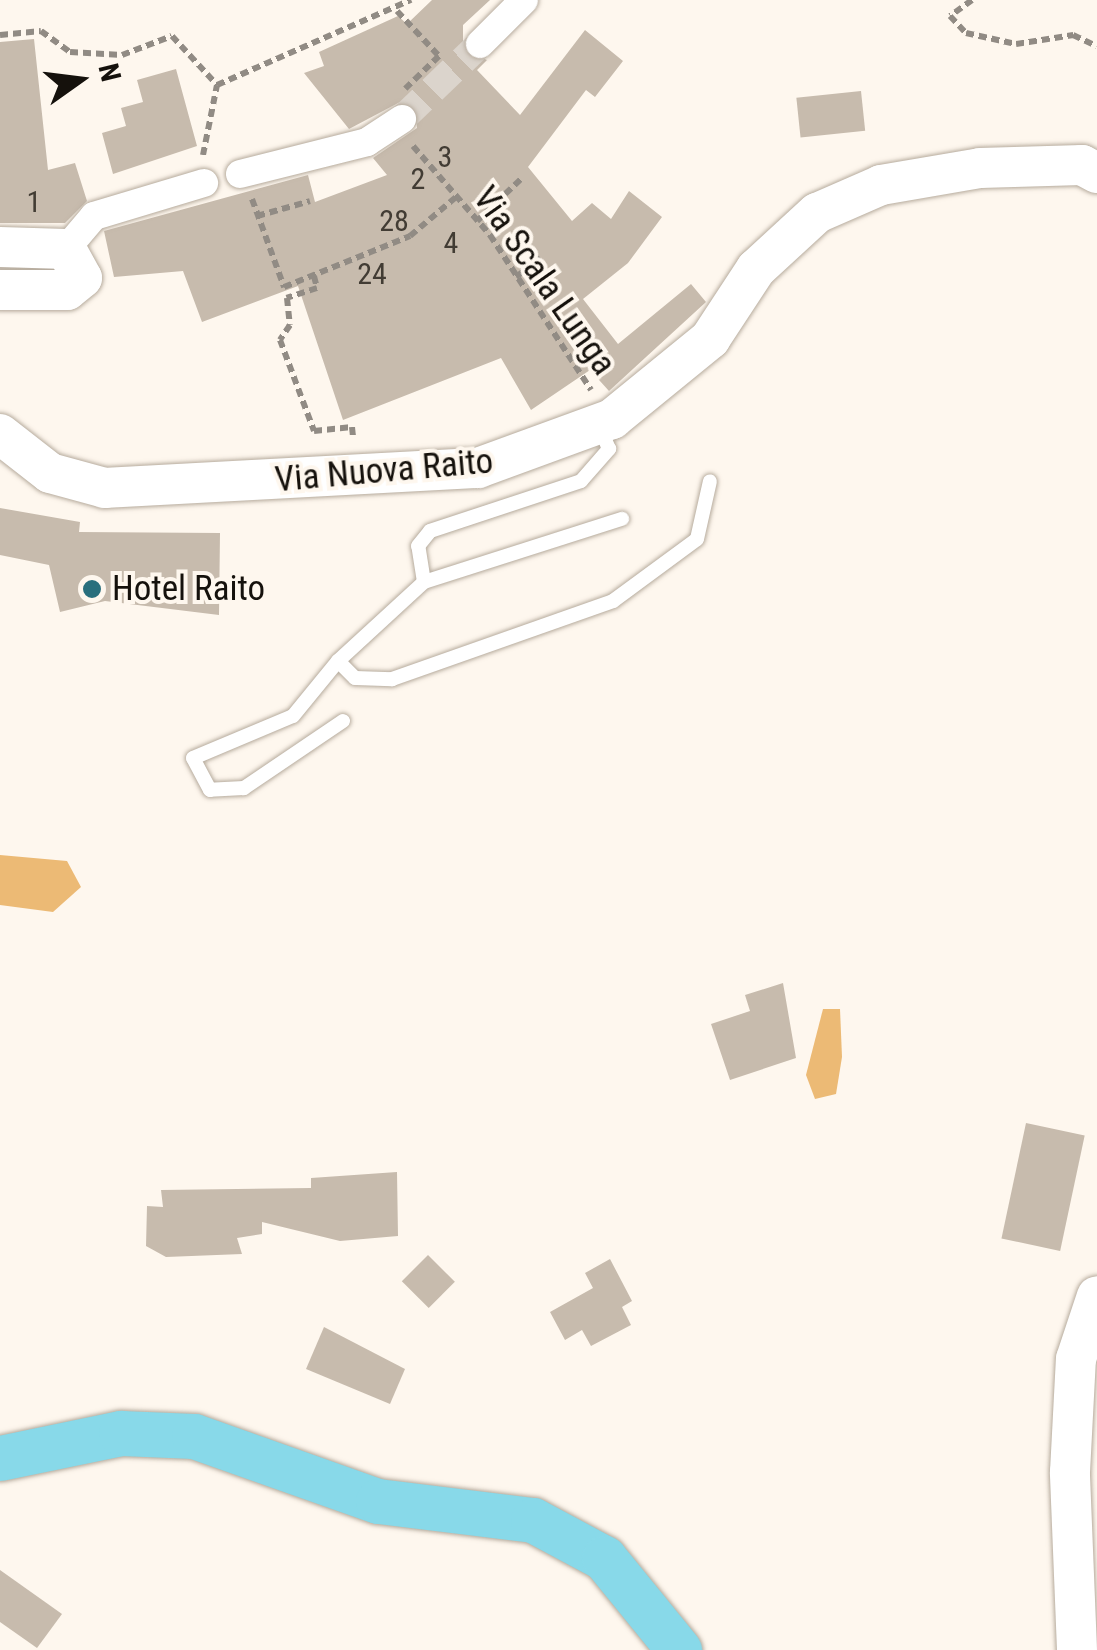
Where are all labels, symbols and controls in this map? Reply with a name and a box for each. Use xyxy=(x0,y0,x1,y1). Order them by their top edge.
north arrow xyxy=(30,30,130,130)
text: N xyxy=(92,60,128,85)
house number: 3 xyxy=(438,139,452,175)
house number: 2 xyxy=(411,161,425,197)
street label: Via Scala Lunga xyxy=(464,179,624,383)
house number: 1 xyxy=(27,184,41,220)
house number: 28 xyxy=(379,203,409,239)
house number: 4 xyxy=(444,225,458,261)
house number: 24 xyxy=(357,256,387,292)
street label: Via Nuova Raito xyxy=(273,441,495,501)
place label: Hotel Raito xyxy=(112,568,265,610)
marker: Hotel Raito xyxy=(81,578,103,600)

